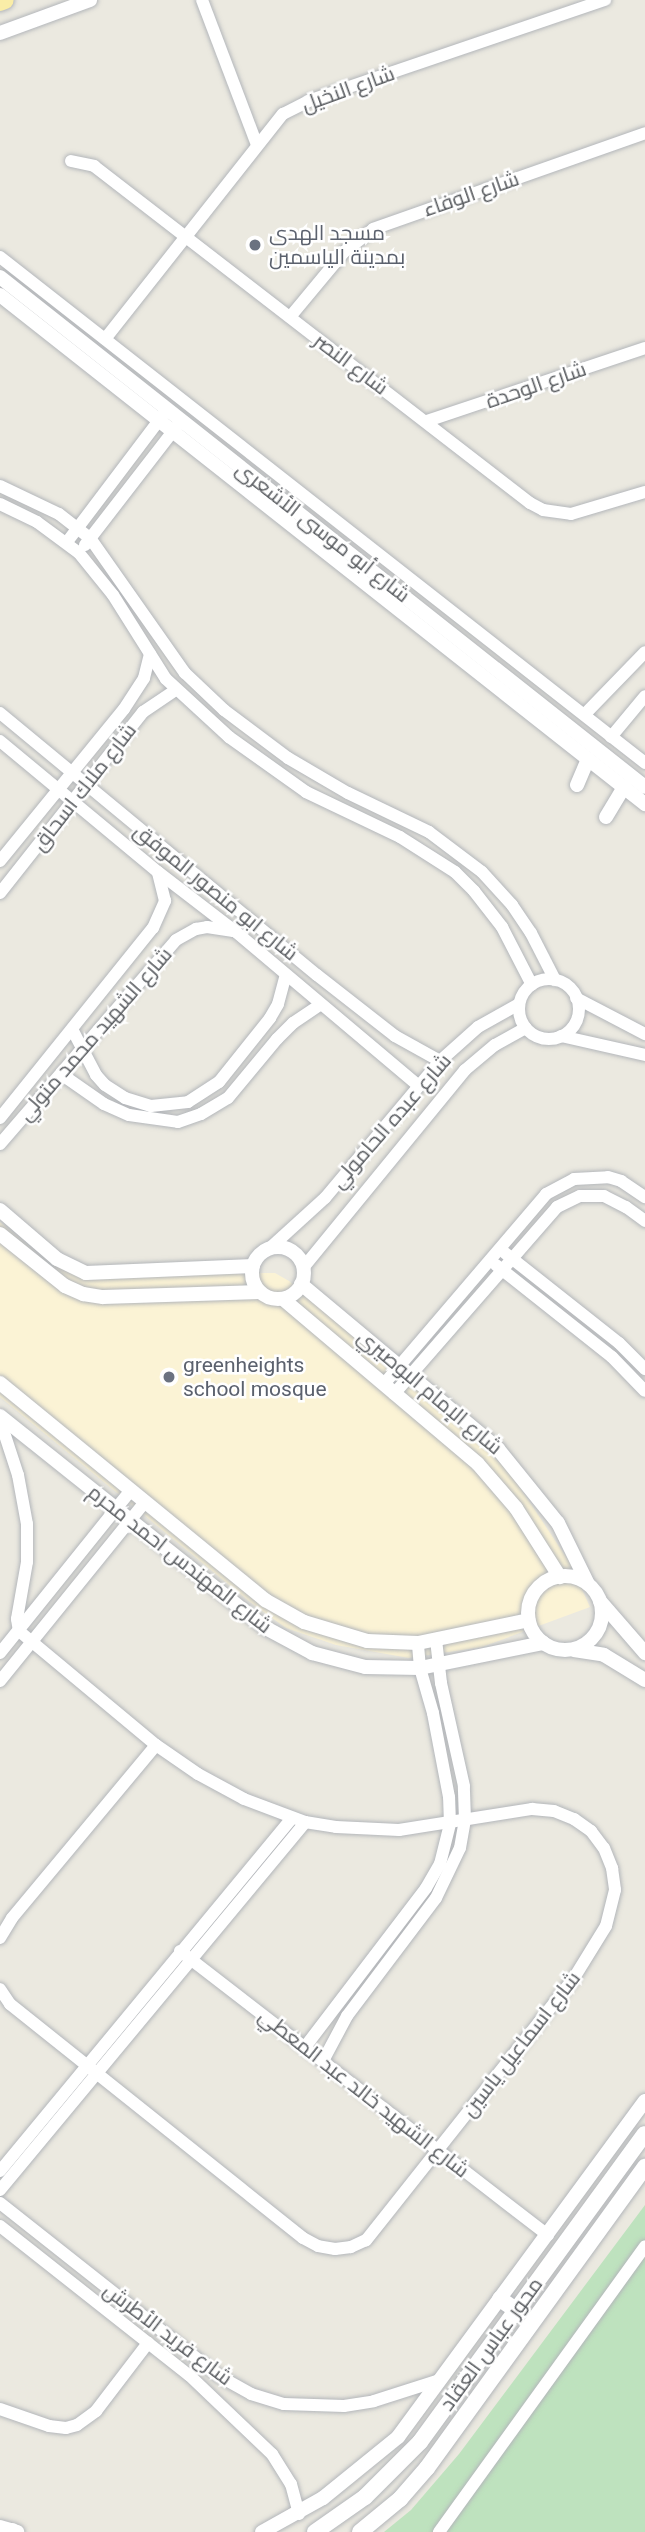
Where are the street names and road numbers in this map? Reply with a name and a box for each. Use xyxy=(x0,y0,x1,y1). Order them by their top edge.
street label: شارع النخيل xyxy=(298,61,398,117)
street label: شارع الوفاء xyxy=(420,166,522,222)
street label: شارع النصر xyxy=(309,328,393,400)
street label: شارع الوحدة xyxy=(482,356,590,414)
street label: شارع أبو موسى الأشعرى xyxy=(231,456,415,608)
street label: شارع ملاك اسحاق xyxy=(26,718,142,856)
street label: شارع ابو منصور الموفق xyxy=(129,818,303,966)
street label: شارع الشهيد محمد متولي xyxy=(13,942,177,1126)
street label: شارع عبده الحامولي xyxy=(326,1048,456,1194)
street label: شارع الإمام البوصيري xyxy=(352,1324,508,1460)
street label: شارع المهندس احمد محرم xyxy=(83,1479,277,1639)
street label: شارع اسماعيل ياسين xyxy=(456,1966,586,2122)
street label: شارع الشهيد خالد عبد المعطي xyxy=(254,2003,474,2183)
street label: محور عباس العقاد xyxy=(434,2272,548,2416)
street label: شارع فريد الأطرش xyxy=(98,2277,238,2391)

